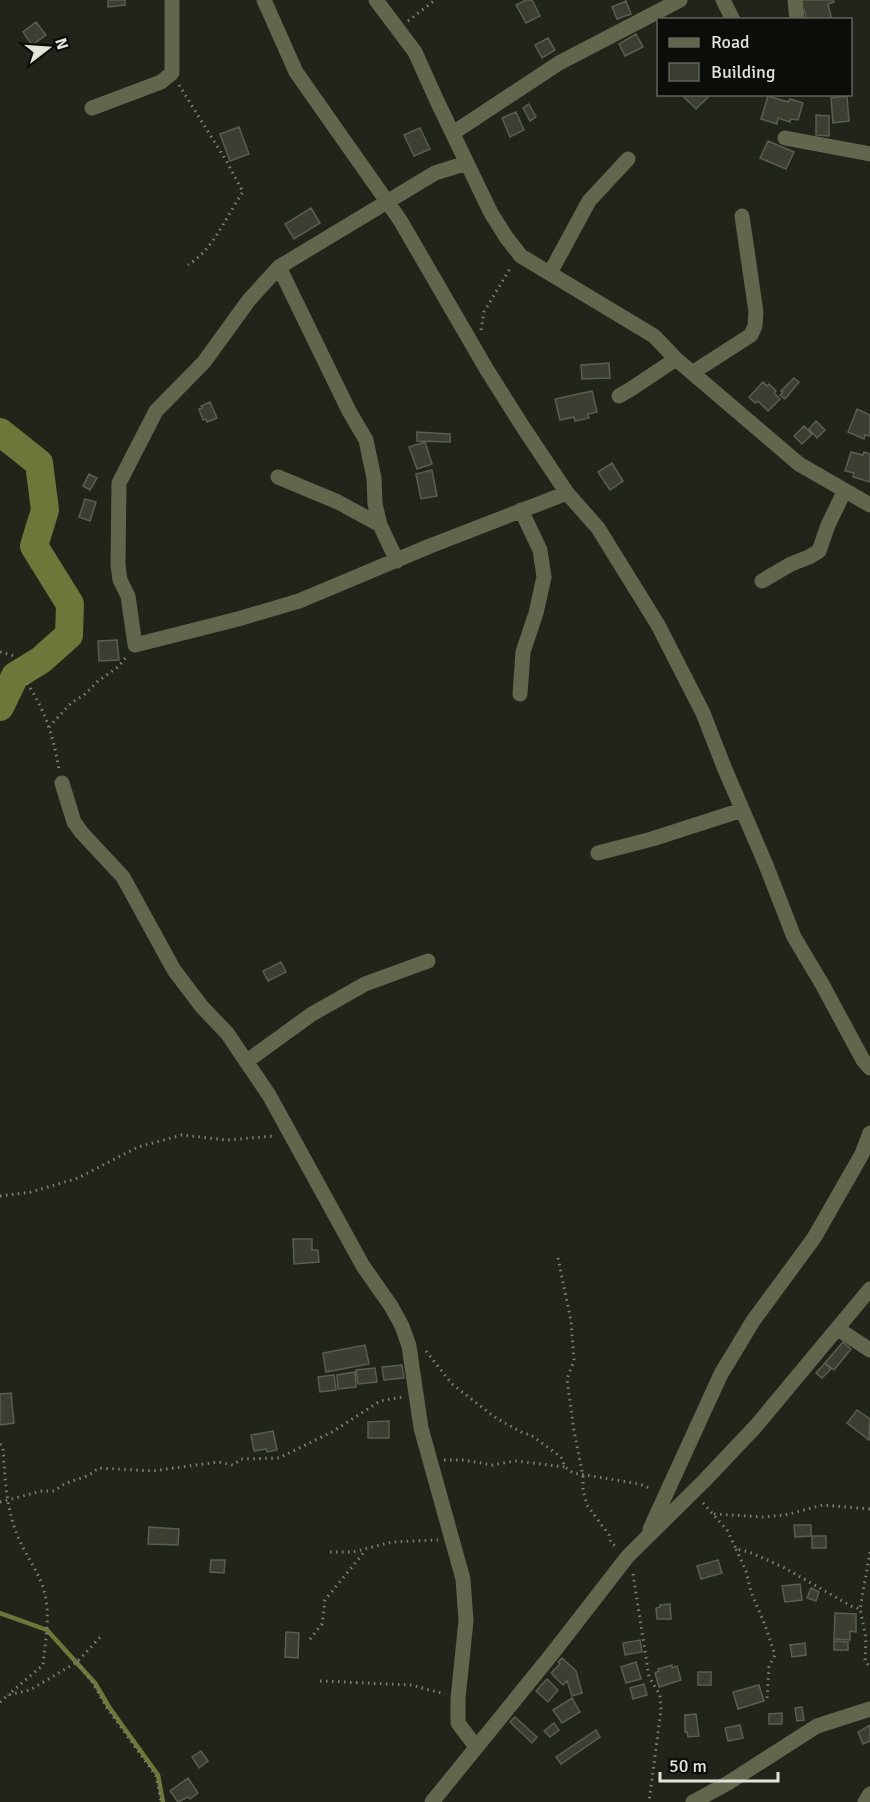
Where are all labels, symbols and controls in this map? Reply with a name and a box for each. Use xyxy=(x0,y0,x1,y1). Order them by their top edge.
north arrow xyxy=(18,18,78,78)
legend xyxy=(657,18,852,96)
text: Road xyxy=(711,31,750,53)
text: N xyxy=(50,36,73,52)
text: Building xyxy=(711,61,775,83)
scale bar xyxy=(660,1745,778,1783)
text: 50 m xyxy=(669,1755,707,1777)

